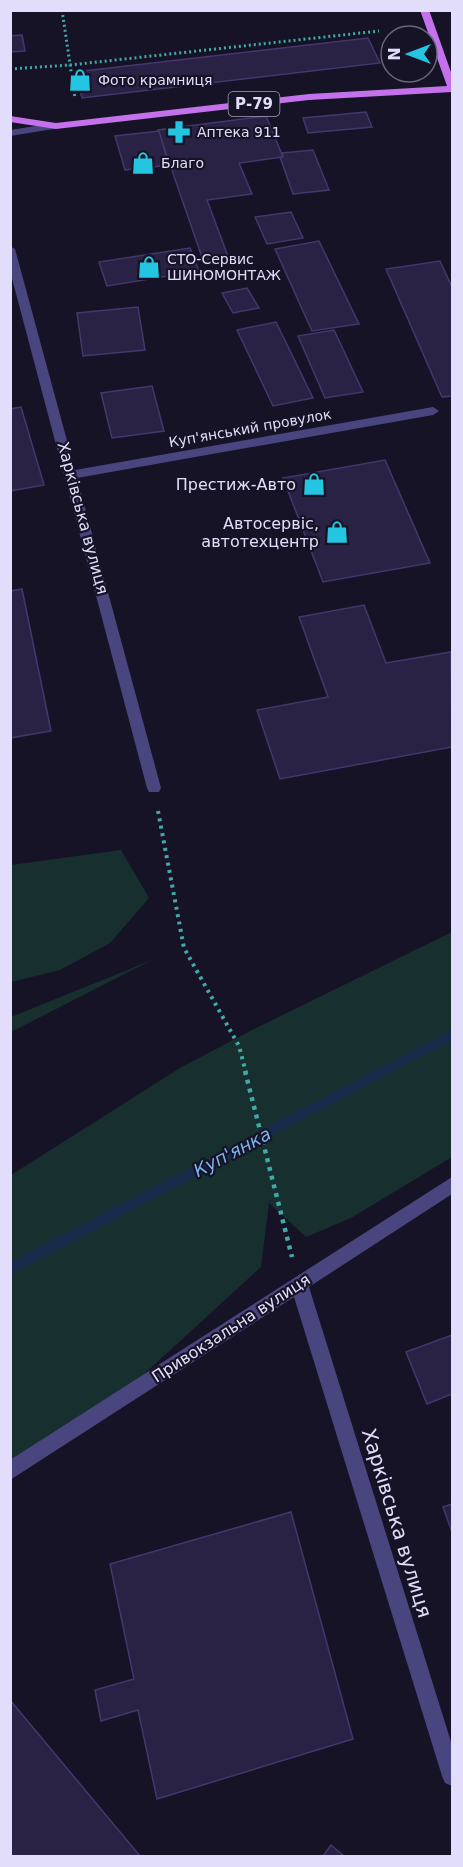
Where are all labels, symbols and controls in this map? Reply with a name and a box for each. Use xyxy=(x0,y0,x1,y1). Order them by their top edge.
north arrow xyxy=(379,24,439,84)
text: N xyxy=(385,47,404,61)
shop icon: Фото крамниця xyxy=(67,67,93,93)
place label: Фото крамниця xyxy=(98,72,212,88)
road number: Р-79 xyxy=(228,92,280,116)
pharmacy icon: Аптека 911 xyxy=(166,119,192,145)
place label: Аптека 911 xyxy=(197,124,281,140)
shop icon: Благо xyxy=(130,150,156,176)
place label: Благо xyxy=(161,155,204,171)
place label: СТО-Сервис ШИНОМОНТАЖ xyxy=(167,251,281,283)
shop icon: СТО-Сервис ШИНОМОНТАЖ xyxy=(136,254,162,280)
street label: Куп'янський провулок xyxy=(167,406,333,450)
street label: Харківська вулиця xyxy=(53,440,113,596)
shop icon: Престиж-Авто xyxy=(301,471,327,497)
place label: Престиж-Авто xyxy=(176,475,296,494)
place label: Автосервіс, автотехцентр xyxy=(201,514,319,551)
shop icon: Автосервіс, автотехцентр xyxy=(324,519,350,545)
water label: Куп'янка xyxy=(190,1123,274,1181)
street label: Привокзальна вулиця xyxy=(148,1270,314,1386)
street label: Харківська вулиця xyxy=(357,1425,437,1621)

